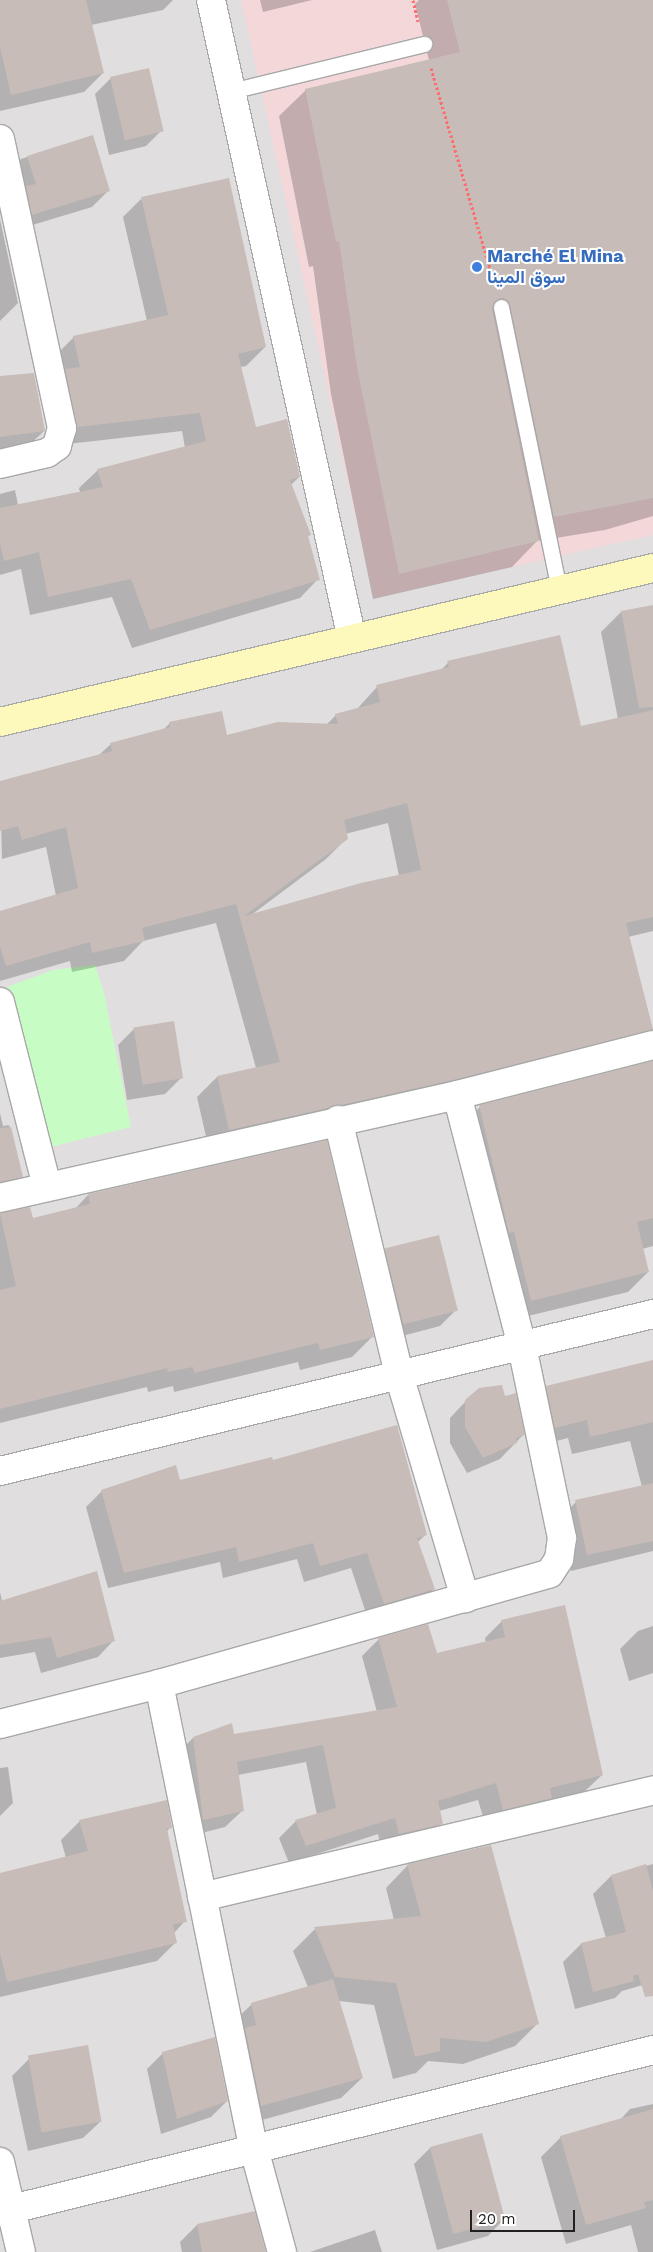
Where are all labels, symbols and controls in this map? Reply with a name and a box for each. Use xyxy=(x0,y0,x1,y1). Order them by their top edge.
place label: Marché El Mina سوق المينا xyxy=(487,246,624,288)
marker: Marché El Mina سوق المينا xyxy=(471,261,483,273)
scale bar xyxy=(473,2200,578,2232)
text: 20 m xyxy=(478,2210,516,2228)

